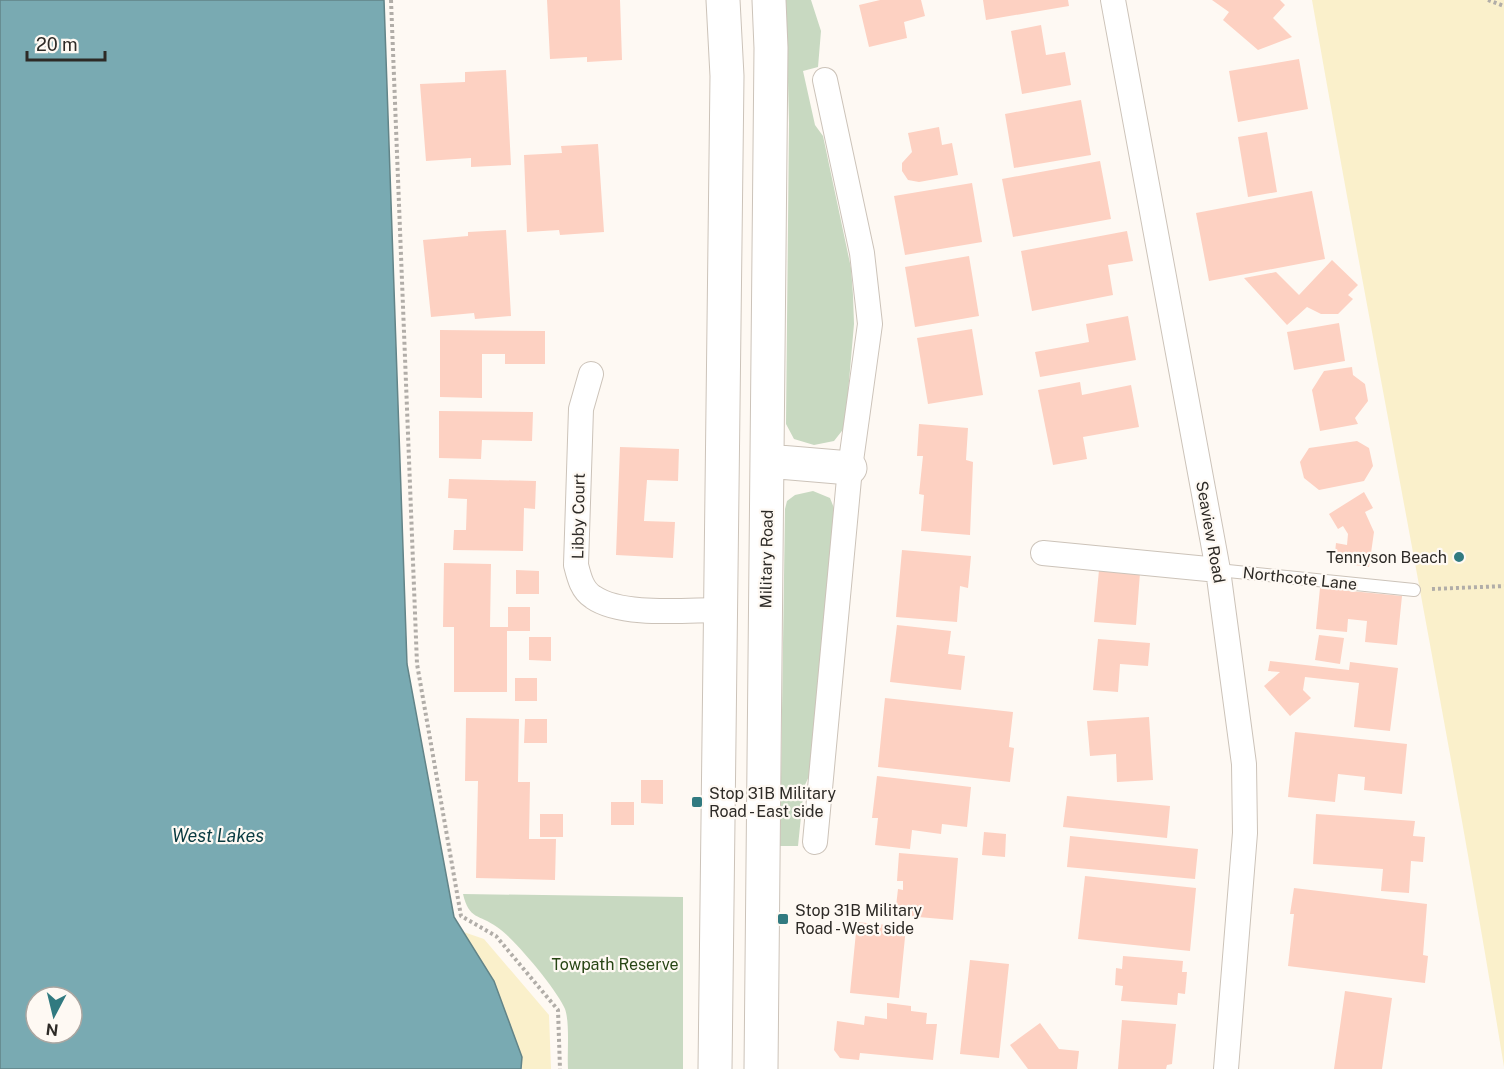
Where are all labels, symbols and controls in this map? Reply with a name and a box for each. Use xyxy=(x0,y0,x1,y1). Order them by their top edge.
scale bar xyxy=(27,24,105,62)
text: 20 m xyxy=(36,34,78,55)
street label: Libby Court xyxy=(568,473,589,559)
street label: Seaview Road xyxy=(1192,479,1229,585)
street label: Military Road xyxy=(756,509,777,609)
place label: Tennyson Beach xyxy=(1326,548,1447,567)
marker: Tennyson Beach xyxy=(1452,550,1466,564)
street label: Northcote Lane xyxy=(1242,563,1358,594)
place label: Stop 31B Military Road - East side xyxy=(709,784,836,821)
marker: Stop 31B Military Road - East side xyxy=(690,795,704,809)
water label: West Lakes xyxy=(172,825,264,846)
place label: Stop 31B Military Road - West side xyxy=(795,901,922,938)
marker: Stop 31B Military Road - West side xyxy=(776,912,790,926)
park label: Towpath Reserve xyxy=(551,955,679,974)
north arrow xyxy=(24,985,84,1045)
text: N xyxy=(45,1019,60,1040)

